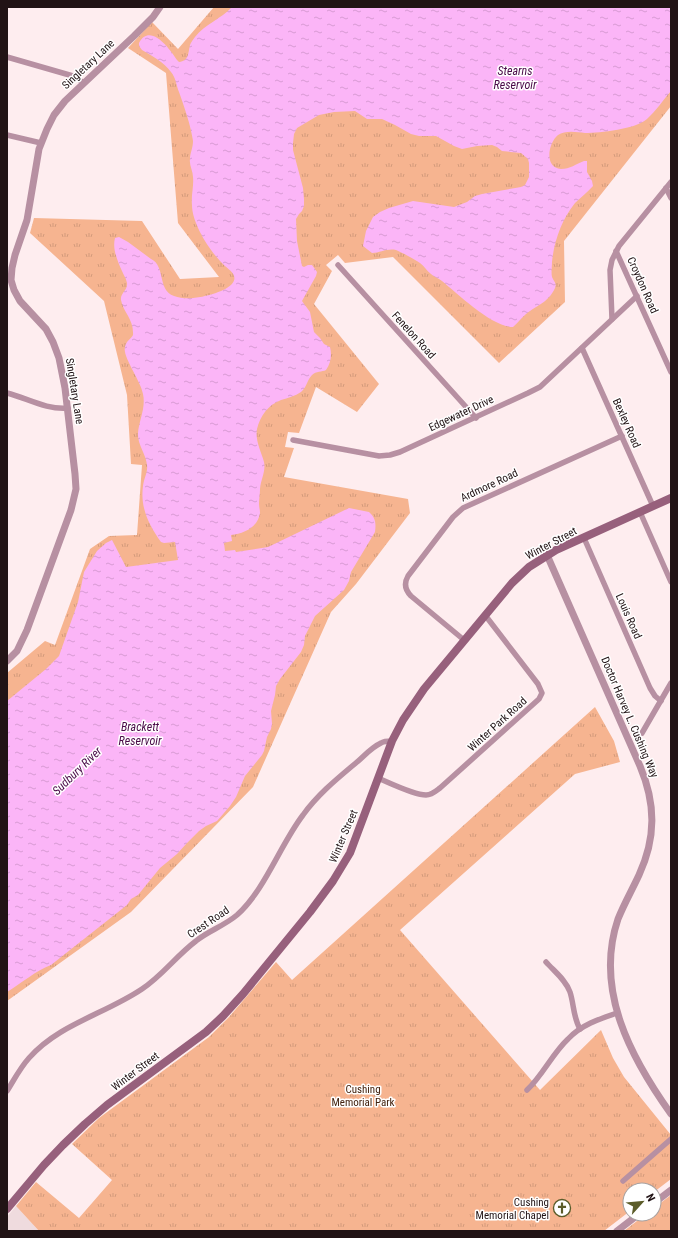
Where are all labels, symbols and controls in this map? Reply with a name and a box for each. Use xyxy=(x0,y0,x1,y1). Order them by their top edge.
street label: Singletary Lane xyxy=(60,37,117,92)
water label: Stearns Reservoir xyxy=(494,64,537,92)
street label: Croydon Road xyxy=(624,255,661,315)
street label: Fenelon Road xyxy=(389,309,438,362)
street label: Singletary Lane xyxy=(63,357,86,425)
street label: Edgewater Drive xyxy=(427,393,496,434)
street label: Bexley Road xyxy=(610,396,643,450)
street label: Ardmore Road xyxy=(458,466,520,504)
street label: Winter Street xyxy=(523,524,579,562)
street label: Louis Road xyxy=(613,592,644,641)
street label: Doctor Harvey L. Cushing Way xyxy=(598,655,661,780)
street label: Winter Park Road xyxy=(465,695,529,754)
water label: Brackett Reservoir xyxy=(119,720,162,748)
water label: Sudbury River xyxy=(50,744,105,798)
street label: Winter Street xyxy=(326,808,360,865)
street label: Crest Road xyxy=(185,904,232,941)
street label: Winter Street xyxy=(109,1049,162,1094)
park label: Cushing Memorial Park xyxy=(331,1083,395,1109)
north arrow xyxy=(622,1182,662,1222)
text: N xyxy=(643,1192,658,1204)
place label: Cushing Memorial Chapel xyxy=(476,1196,549,1222)
church icon: Cushing Memorial Chapel xyxy=(552,1198,572,1218)

